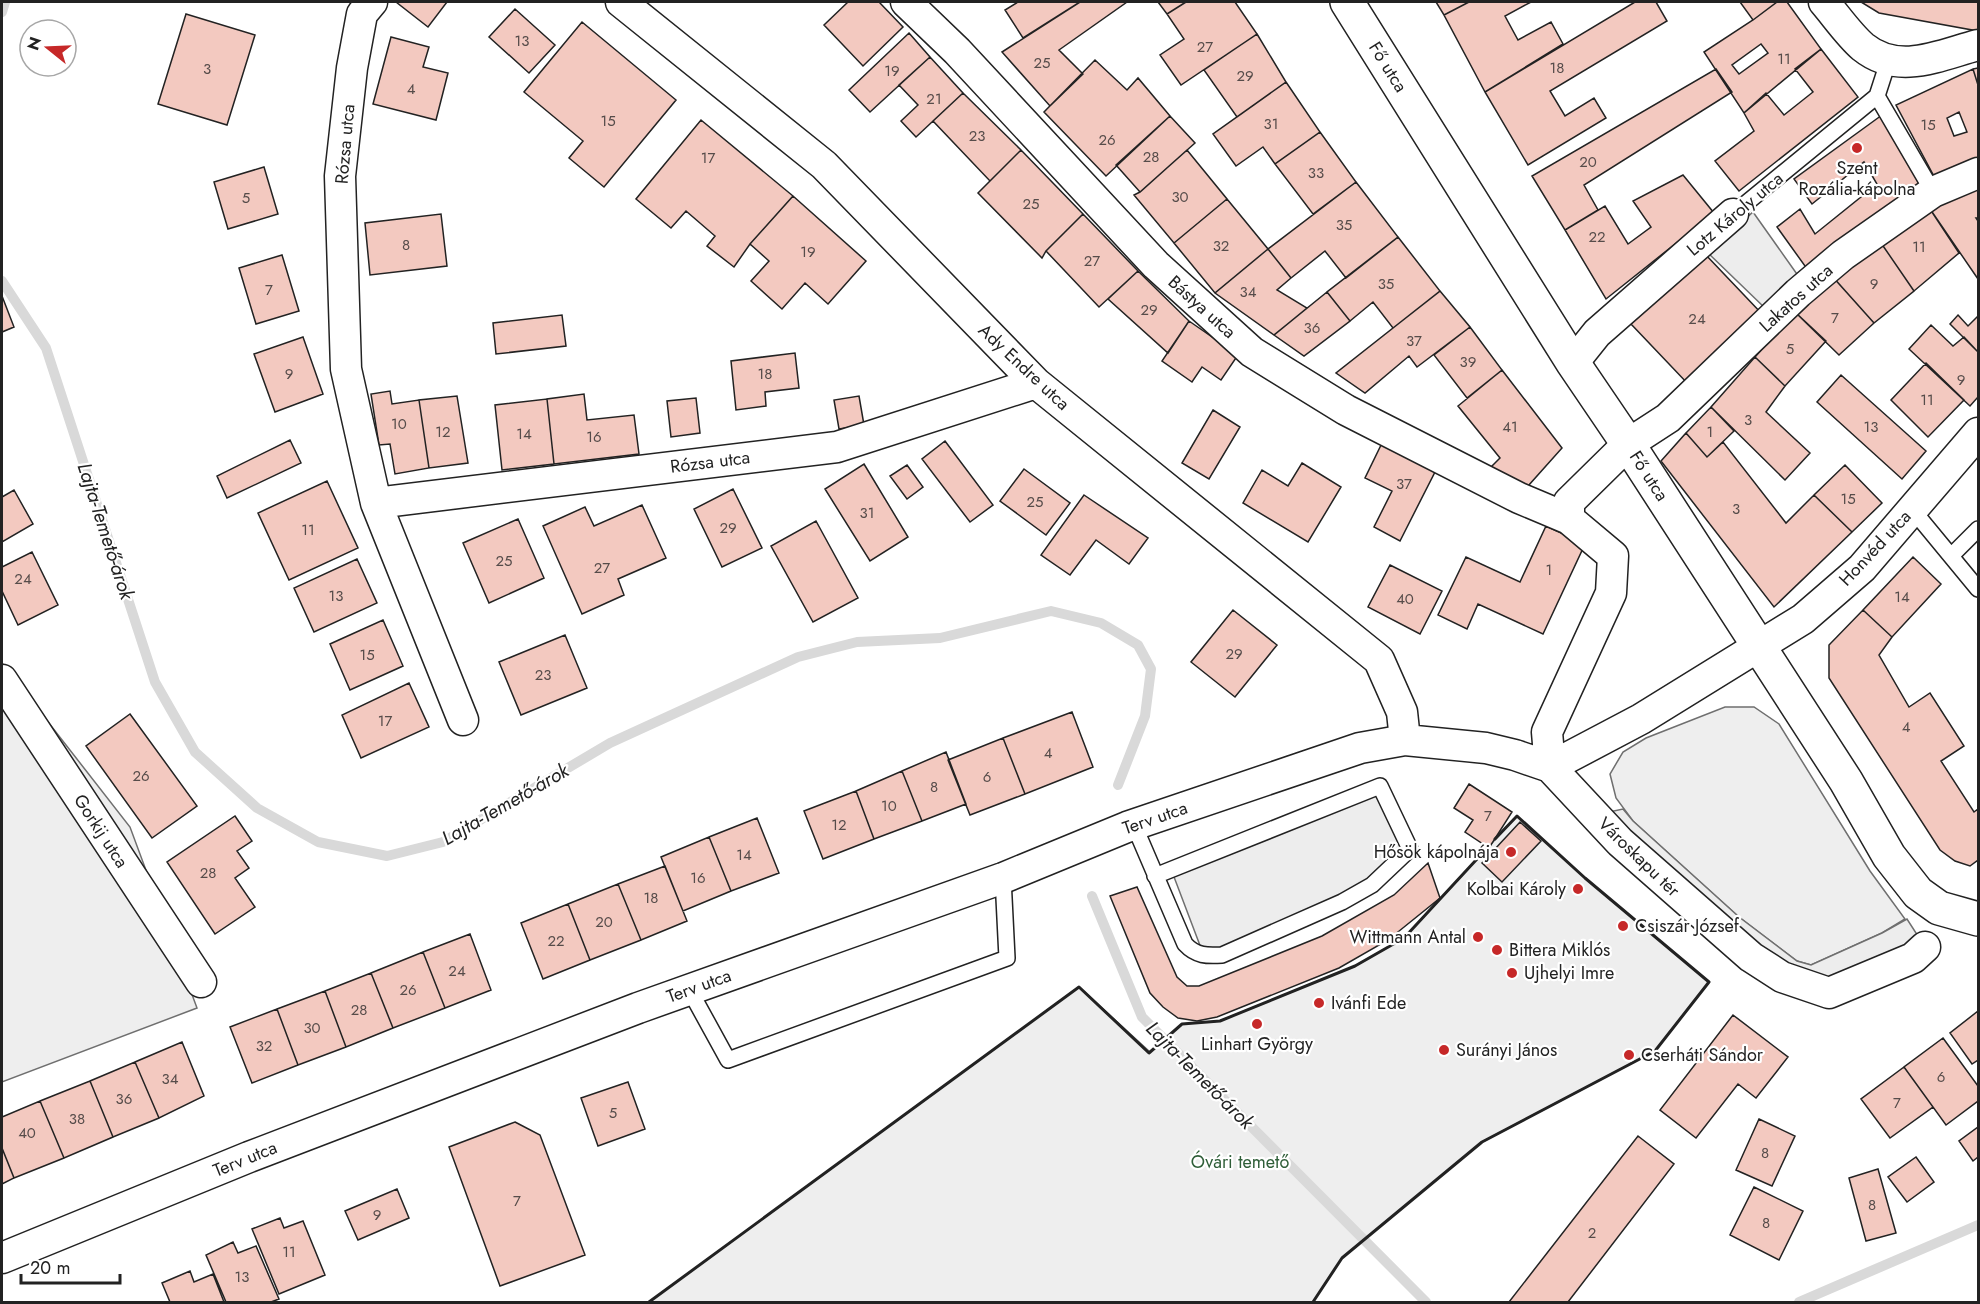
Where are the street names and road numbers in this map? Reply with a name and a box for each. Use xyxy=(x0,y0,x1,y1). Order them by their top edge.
street label: Fő utca xyxy=(1362,37,1414,97)
street label: Rózsa utca xyxy=(329,103,361,185)
street label: Lotz Károly utca xyxy=(1681,166,1789,262)
street label: Lakatos utca xyxy=(1753,258,1839,338)
street label: Bástya utca xyxy=(1162,269,1242,345)
street label: Ady Endre utca xyxy=(972,318,1076,416)
street label: Rózsa utca xyxy=(669,444,751,480)
street label: Fő utca xyxy=(1623,446,1675,506)
street label: Honvéd utca xyxy=(1833,504,1917,592)
street label: Gorkij utca xyxy=(67,789,135,873)
street label: Terv utca xyxy=(1119,795,1191,841)
street label: Városkapu tér xyxy=(1592,811,1686,903)
street label: Terv utca xyxy=(663,962,735,1010)
street label: Terv utca xyxy=(209,1134,281,1184)

